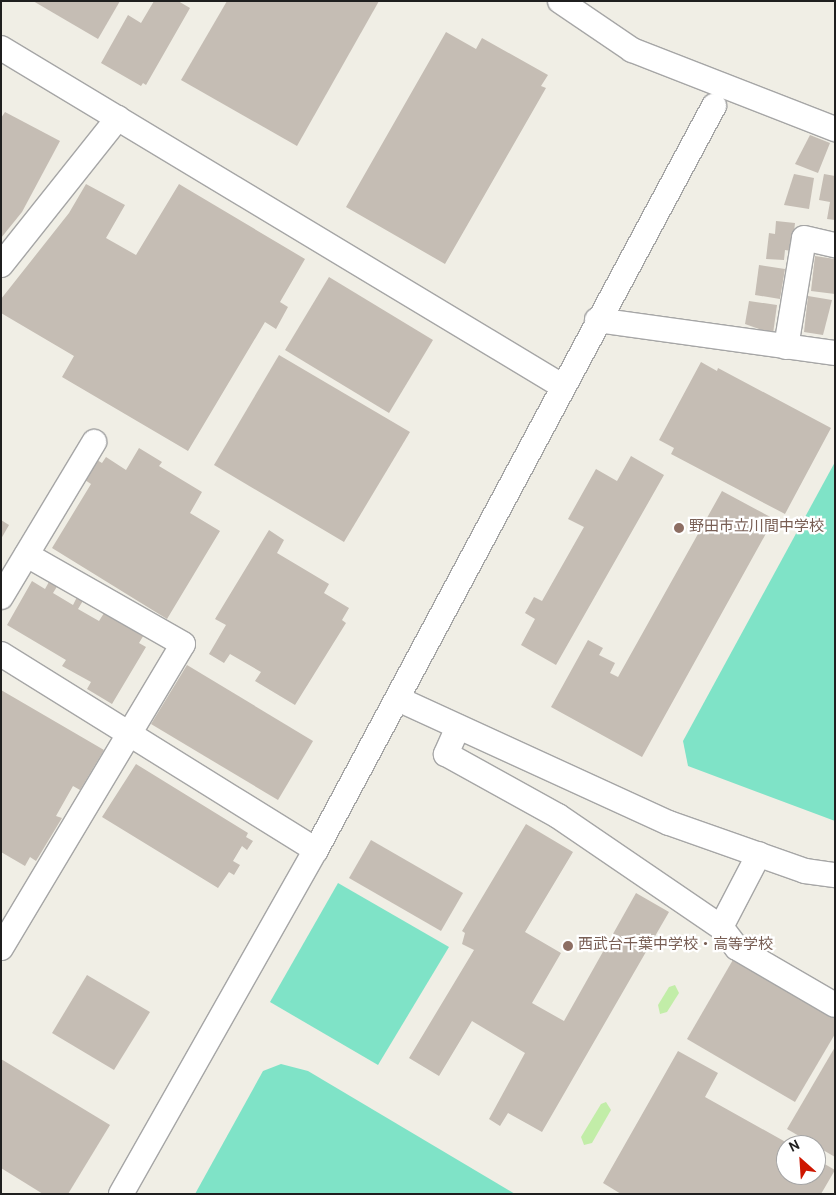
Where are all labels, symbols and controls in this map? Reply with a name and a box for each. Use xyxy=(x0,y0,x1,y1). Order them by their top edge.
place label: 野田市立川間中学校 xyxy=(689,519,824,537)
marker: 野田市立川間中学校 xyxy=(673,522,685,534)
place label: 西武台千葉中学校・高等学校 xyxy=(578,937,773,955)
marker: 西武台千葉中学校・高等学校 xyxy=(562,940,574,952)
north arrow xyxy=(776,1135,826,1185)
text: N xyxy=(786,1137,803,1157)

